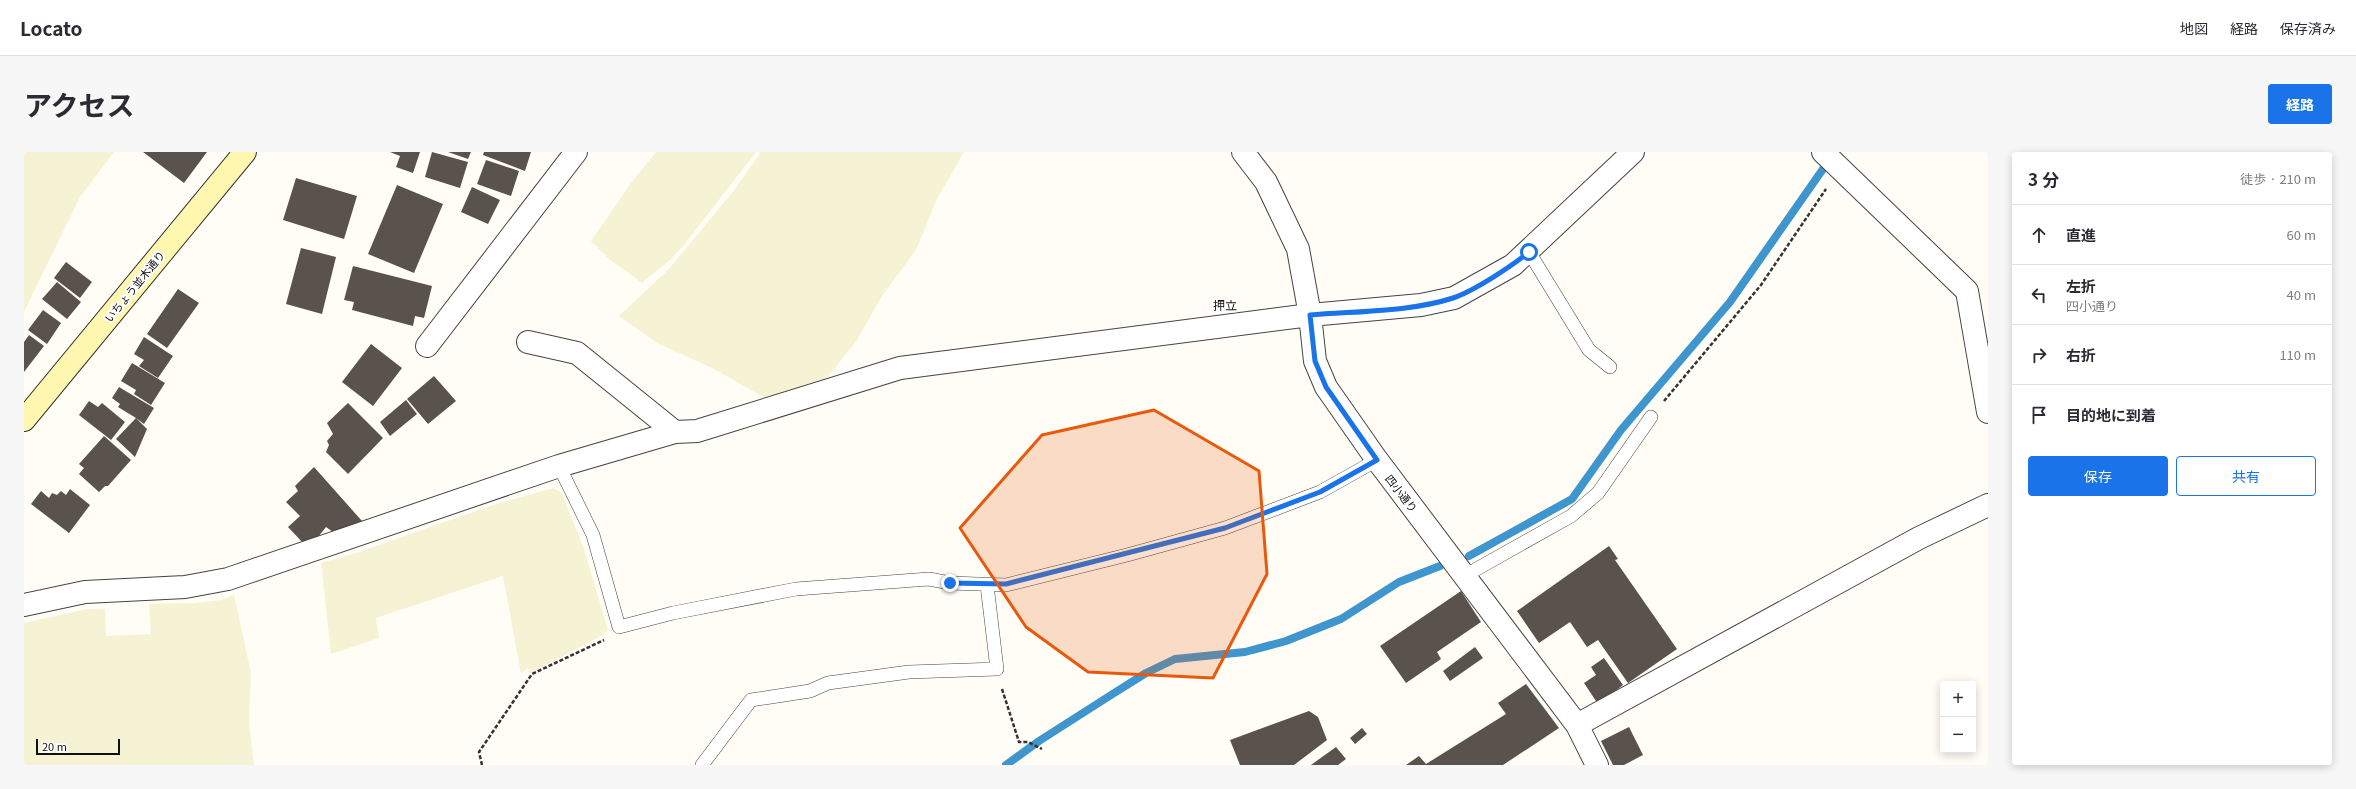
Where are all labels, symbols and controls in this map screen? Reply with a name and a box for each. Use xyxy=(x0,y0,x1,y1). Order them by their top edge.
text: Locato xyxy=(20,14,82,41)
text: 地図 xyxy=(2180,18,2208,38)
text: 経路 xyxy=(2230,18,2258,38)
text: 保存済み xyxy=(2280,18,2336,38)
text: アクセス xyxy=(24,84,135,124)
button: 経路 xyxy=(2268,84,2332,124)
text: 3 分 xyxy=(2028,166,2059,191)
text: 徒歩 · 210 m xyxy=(2240,169,2316,188)
icon: ahead xyxy=(2028,224,2050,246)
text: 直進 xyxy=(2066,224,2096,245)
text: 60 m xyxy=(2287,225,2316,244)
route start xyxy=(1520,243,1538,261)
street label: いちょう並木通り xyxy=(100,247,168,325)
text: 左折 xyxy=(2066,275,2096,296)
icon: left xyxy=(2028,284,2050,306)
text: 40 m xyxy=(2287,285,2316,304)
district label: 押立 xyxy=(1213,296,1237,313)
text: 四小通り xyxy=(2066,296,2118,315)
icon: right xyxy=(2028,344,2050,366)
text: 右折 xyxy=(2066,344,2096,365)
text: 110 m xyxy=(2279,345,2316,364)
icon: arrive xyxy=(2028,404,2050,426)
text: 目的地に到着 xyxy=(2066,404,2156,425)
button: 保存 xyxy=(2028,456,2168,496)
button: 共有 xyxy=(2176,456,2316,496)
street label: 四小通り xyxy=(1382,471,1422,515)
route end xyxy=(941,574,959,592)
map controls xyxy=(1940,681,1976,753)
button: + xyxy=(1940,681,1976,717)
button: − xyxy=(1940,717,1976,753)
scale bar xyxy=(36,737,120,756)
text: 20 m xyxy=(42,738,67,754)

